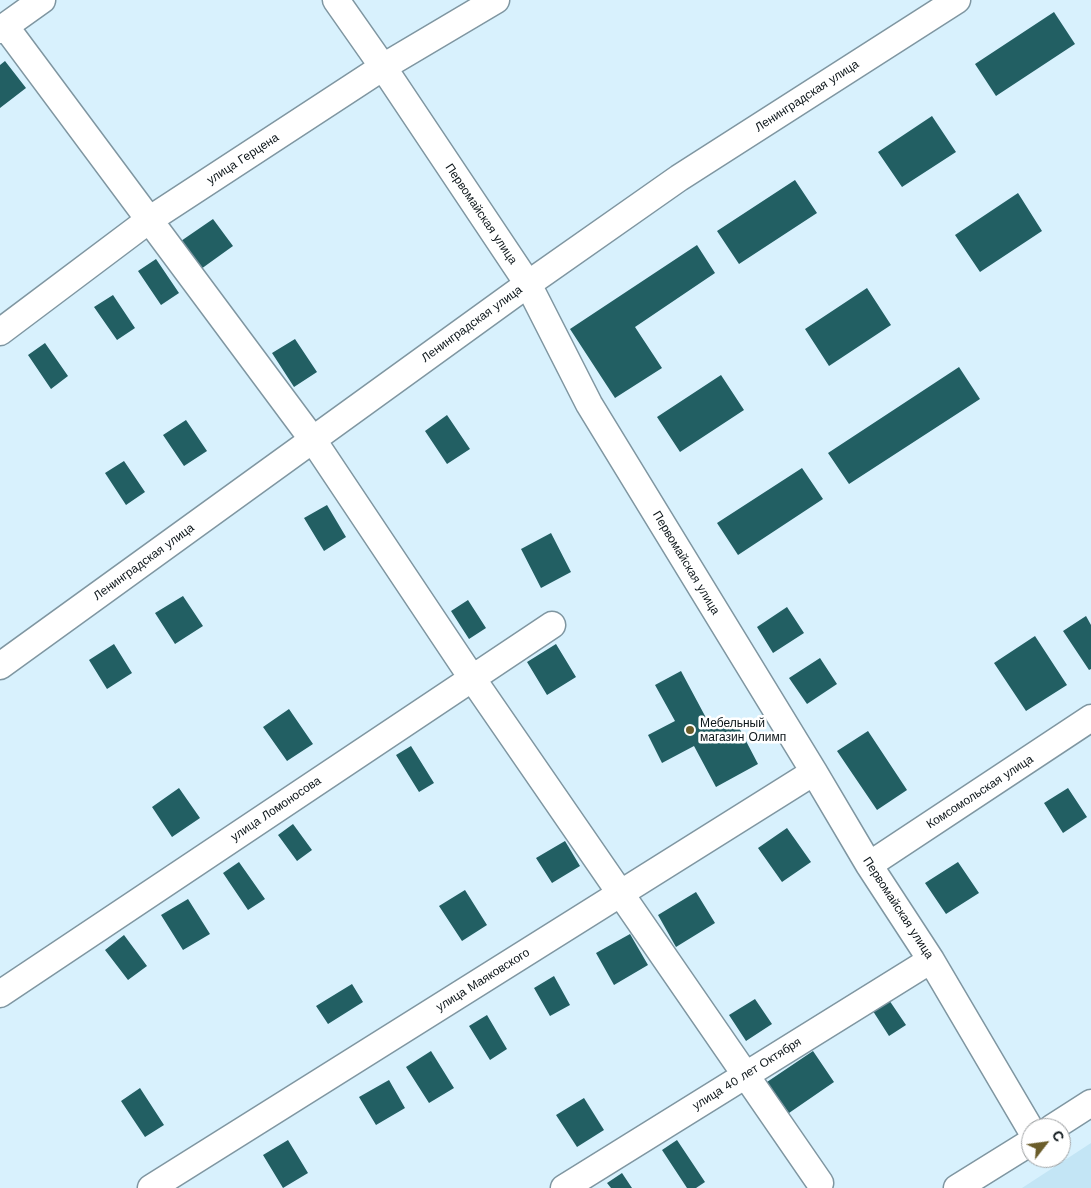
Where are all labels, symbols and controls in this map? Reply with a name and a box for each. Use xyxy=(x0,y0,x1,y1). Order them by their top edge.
street label: Ленинградская улица xyxy=(752,57,862,135)
street label: улица Герцена xyxy=(204,130,282,188)
street label: Первомайская улица xyxy=(442,161,520,267)
street label: Ленинградская улица xyxy=(419,283,525,365)
street label: Первомайская улица xyxy=(649,509,723,617)
street label: Ленинградская улица xyxy=(91,521,197,603)
place label: Мебельный магазин Олимп xyxy=(700,716,786,744)
marker: Мебельный магазин Олимп xyxy=(684,724,696,736)
street label: Комсомольская улица xyxy=(924,752,1036,832)
street label: улица Ломоносова xyxy=(228,774,324,844)
street label: Первомайская улица xyxy=(860,854,936,962)
street label: улица Маяковского xyxy=(434,945,532,1015)
street label: улица 40 лет Октября xyxy=(690,1035,804,1113)
north arrow xyxy=(1021,1118,1071,1168)
text: С xyxy=(1049,1128,1068,1144)

